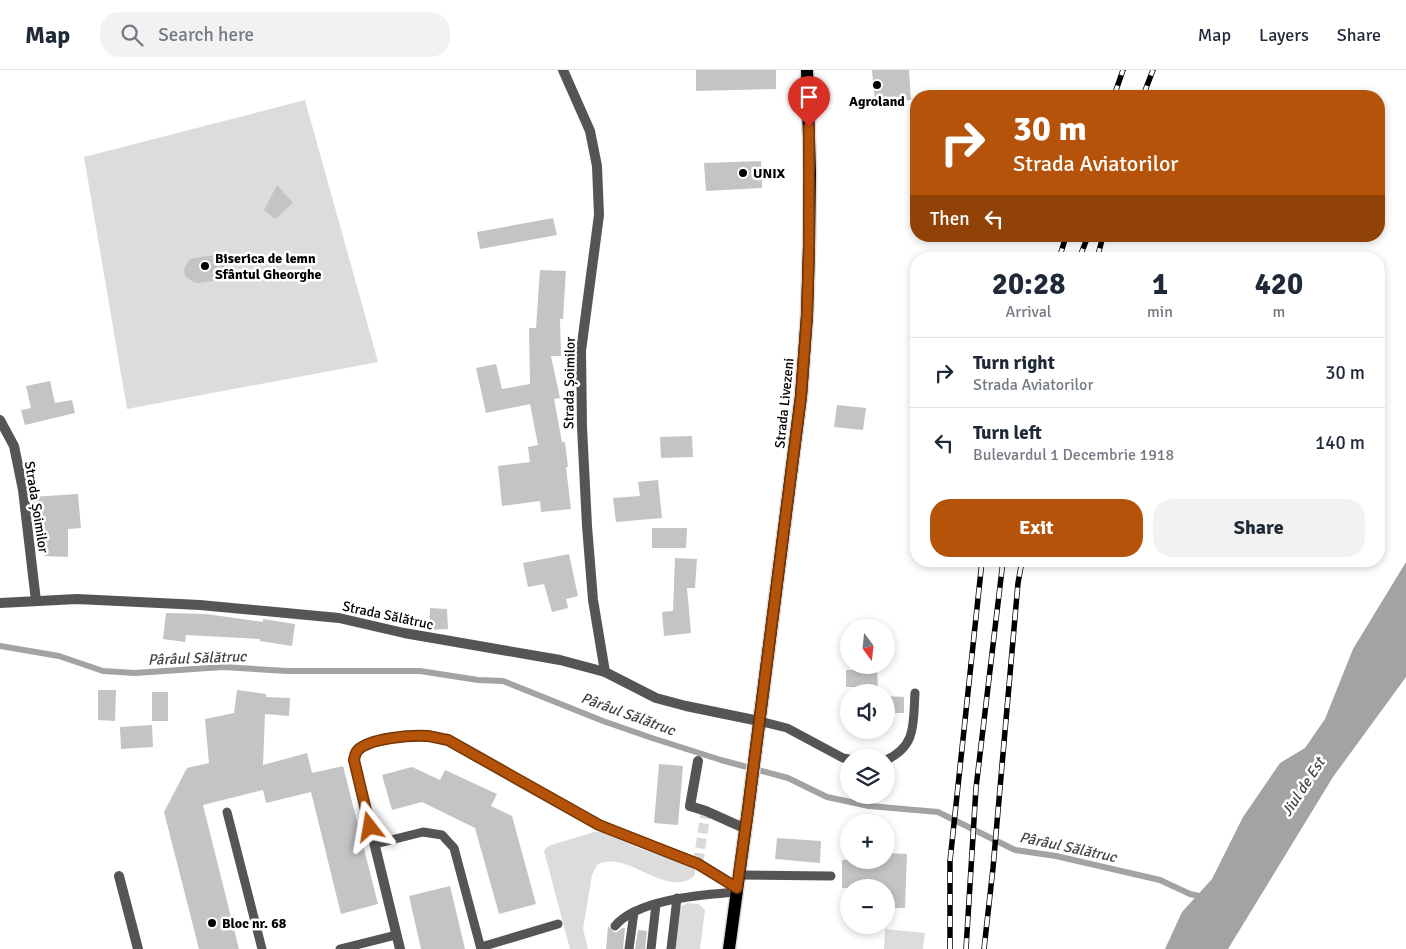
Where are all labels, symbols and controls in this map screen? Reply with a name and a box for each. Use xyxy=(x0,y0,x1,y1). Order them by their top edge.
search box xyxy=(100,12,450,57)
text: Map xyxy=(25,20,70,50)
icon: search xyxy=(118,21,146,49)
text: Search here xyxy=(158,23,254,47)
text: Map xyxy=(1198,24,1231,46)
text: Layers xyxy=(1259,24,1309,46)
text: Share xyxy=(1337,24,1381,46)
pin xyxy=(788,76,830,127)
marker: Agroland xyxy=(871,79,883,91)
icon: arrive xyxy=(795,83,823,111)
place label: Agroland xyxy=(849,93,905,110)
text: 30 m xyxy=(1013,107,1087,150)
icon: right xyxy=(930,110,995,175)
text: Strada Aviatorilor xyxy=(1013,150,1178,177)
place label: UNIX xyxy=(753,165,786,182)
marker: UNIX xyxy=(737,167,749,179)
icon: left xyxy=(980,205,1008,233)
text: Then xyxy=(930,207,970,231)
place label: Biserica de lemn Sfântul Gheorghe xyxy=(215,250,322,283)
marker: Biserica de lemn Sfântul Gheorghe xyxy=(199,260,211,272)
text: 20:28 xyxy=(992,266,1065,303)
text: 1 xyxy=(1152,266,1168,303)
text: 420 xyxy=(1255,266,1303,303)
text: Arrival xyxy=(1005,302,1052,322)
text: min xyxy=(1147,302,1173,322)
text: m xyxy=(1273,302,1285,322)
street label: Strada Șoimilor xyxy=(560,336,579,429)
text: Turn right xyxy=(973,351,1055,375)
street label: Strada Livezeni xyxy=(771,357,798,449)
icon: right xyxy=(930,359,958,387)
text: 30 m xyxy=(1325,361,1365,385)
text: Strada Aviatorilor xyxy=(973,375,1093,395)
text: Turn left xyxy=(973,421,1042,445)
icon: left xyxy=(930,429,958,457)
text: 140 m xyxy=(1315,431,1365,455)
text: Bulevardul 1 Decembrie 1918 xyxy=(973,445,1174,465)
street label: Strada Șoimilor xyxy=(21,460,52,555)
button: Exit xyxy=(930,499,1143,557)
button: Share xyxy=(1153,499,1365,557)
street label: Strada Sălătruc xyxy=(341,598,435,634)
north arrow xyxy=(840,619,895,674)
map controls xyxy=(840,619,895,934)
water label: Pârâul Sălătruc xyxy=(147,647,247,669)
button: sound xyxy=(840,684,895,739)
water label: Pârâul Sălătruc xyxy=(579,689,678,740)
button: layers xyxy=(840,749,895,804)
water label: Jiul de Est xyxy=(1278,753,1329,819)
position arrow xyxy=(343,800,395,852)
button: + xyxy=(840,814,895,869)
water label: Pârâul Sălătruc xyxy=(1018,828,1119,866)
button: − xyxy=(840,879,895,934)
place label: Bloc nr. 68 xyxy=(222,915,287,932)
marker: Bloc nr. 68 xyxy=(206,917,218,929)

